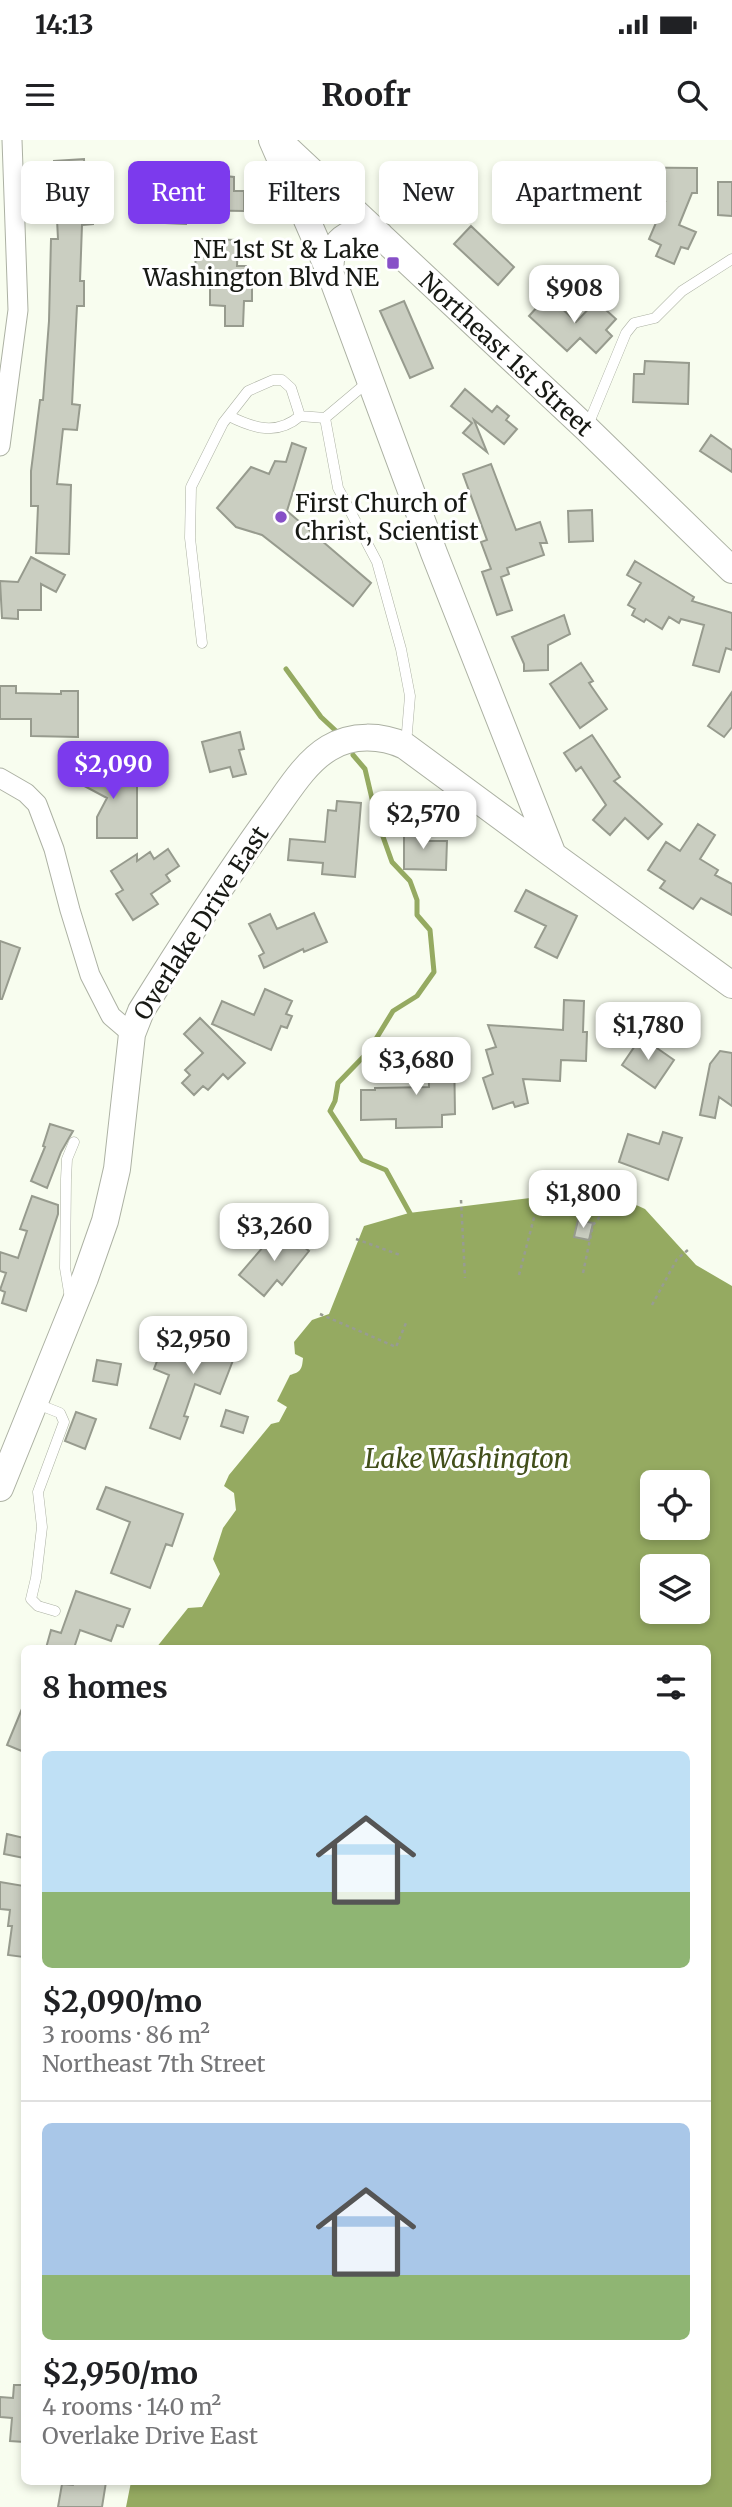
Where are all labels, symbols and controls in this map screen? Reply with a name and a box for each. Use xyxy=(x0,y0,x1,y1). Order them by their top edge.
text: 14:13 xyxy=(35,8,94,41)
text: Roofr xyxy=(321,75,411,115)
icon: menu xyxy=(21,76,59,114)
icon: search xyxy=(673,76,711,114)
chip: Buy xyxy=(21,161,114,224)
chip: Rent xyxy=(128,161,230,224)
chip: Filters xyxy=(244,161,365,224)
chip: New xyxy=(379,161,478,224)
chip: Apartment xyxy=(492,161,666,224)
place label: NE 1st St & Lake Washington Blvd NE xyxy=(142,234,380,293)
marker: NE 1st St & Lake Washington Blvd NE xyxy=(385,255,401,271)
street label: Northeast 1st Street xyxy=(413,265,600,443)
pin: $908 xyxy=(533,265,615,325)
text: $908 xyxy=(545,273,603,302)
place label: First Church of Christ, Scientist xyxy=(295,488,479,547)
marker: First Church of Christ, Scientist xyxy=(273,509,289,525)
pin: $2,090 xyxy=(56,742,170,801)
text: $2,090 xyxy=(74,749,152,778)
pin: $2,570 xyxy=(366,792,480,851)
text: $2,570 xyxy=(385,799,461,828)
street label: Overlake Drive East xyxy=(127,820,276,1026)
pin: $1,780 xyxy=(591,1002,705,1062)
text: $1,780 xyxy=(612,1010,684,1039)
pin: $3,680 xyxy=(359,1038,473,1097)
text: $3,680 xyxy=(378,1045,454,1074)
pin: $1,800 xyxy=(526,1170,640,1230)
text: $1,800 xyxy=(545,1178,621,1207)
pin: $3,260 xyxy=(217,1204,331,1263)
text: $3,260 xyxy=(236,1211,312,1240)
pin: $2,950 xyxy=(136,1316,250,1376)
text: $2,950 xyxy=(155,1324,231,1353)
water label: Lake Washington xyxy=(365,1442,569,1475)
map controls xyxy=(640,1470,710,1624)
button: locate xyxy=(640,1470,710,1540)
button: layers xyxy=(640,1554,710,1624)
text: 8 homes xyxy=(42,1668,168,1706)
icon: filters xyxy=(652,1668,690,1706)
icon: home xyxy=(303,1797,429,1923)
text: $2,090/mo xyxy=(42,1982,202,2020)
text: 3 rooms · 86 m² xyxy=(42,2020,210,2049)
text: Northeast 7th Street xyxy=(42,2049,265,2078)
icon: home xyxy=(303,2169,429,2295)
text: $2,950/mo xyxy=(42,2354,198,2392)
text: 4 rooms · 140 m² xyxy=(42,2392,221,2421)
text: Overlake Drive East xyxy=(42,2421,258,2450)

